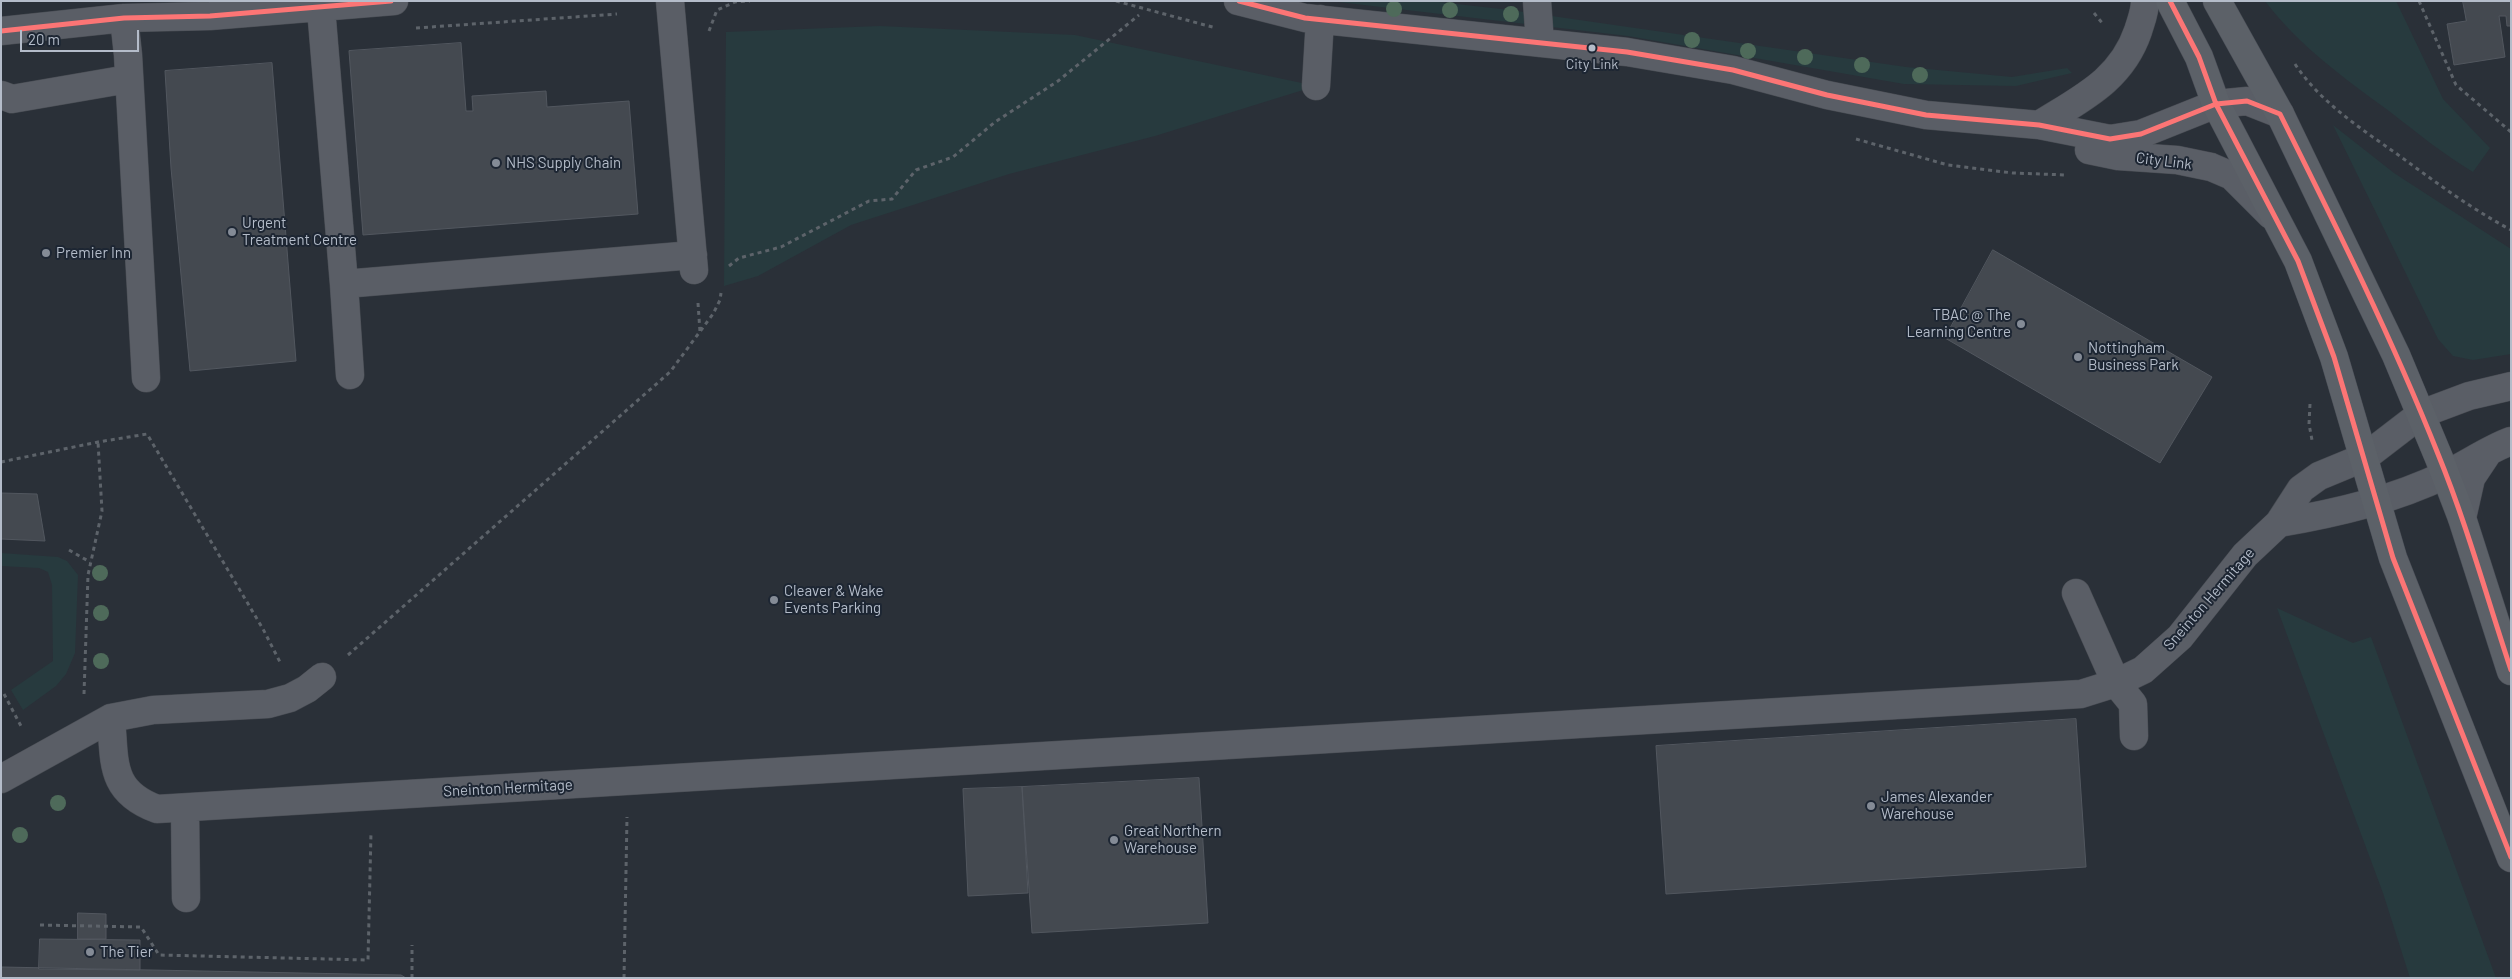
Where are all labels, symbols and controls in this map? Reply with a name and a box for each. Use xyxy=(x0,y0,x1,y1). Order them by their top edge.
scale bar xyxy=(22,20,141,52)
text: 20 m xyxy=(28,30,60,48)
marker: City Link xyxy=(1587,43,1597,53)
place label: City Link xyxy=(1566,56,1618,72)
street label: City Link xyxy=(2135,149,2193,173)
place label: NHS Supply Chain xyxy=(506,154,621,172)
marker: NHS Supply Chain xyxy=(490,157,502,169)
place label: Urgent Treatment Centre xyxy=(242,214,357,249)
marker: Urgent Treatment Centre xyxy=(226,226,238,238)
place label: Premier Inn xyxy=(56,244,131,262)
marker: Premier Inn xyxy=(40,247,52,259)
place label: TBAC @ The Learning Centre xyxy=(1906,306,2011,341)
marker: TBAC @ The Learning Centre xyxy=(2015,318,2027,330)
place label: Nottingham Business Park xyxy=(2088,339,2179,374)
marker: Nottingham Business Park xyxy=(2072,351,2084,363)
street label: Sneinton Hermitage xyxy=(2160,544,2258,654)
place label: Cleaver & Wake Events Parking xyxy=(784,582,884,617)
marker: Cleaver & Wake Events Parking xyxy=(768,594,780,606)
street label: Sneinton Hermitage xyxy=(443,776,573,800)
place label: James Alexander Warehouse xyxy=(1881,788,1992,823)
marker: James Alexander Warehouse xyxy=(1865,800,1877,812)
place label: Great Northern Warehouse xyxy=(1124,822,1222,857)
marker: Great Northern Warehouse xyxy=(1108,834,1120,846)
place label: The Tier xyxy=(100,943,153,961)
marker: The Tier xyxy=(84,946,96,958)

